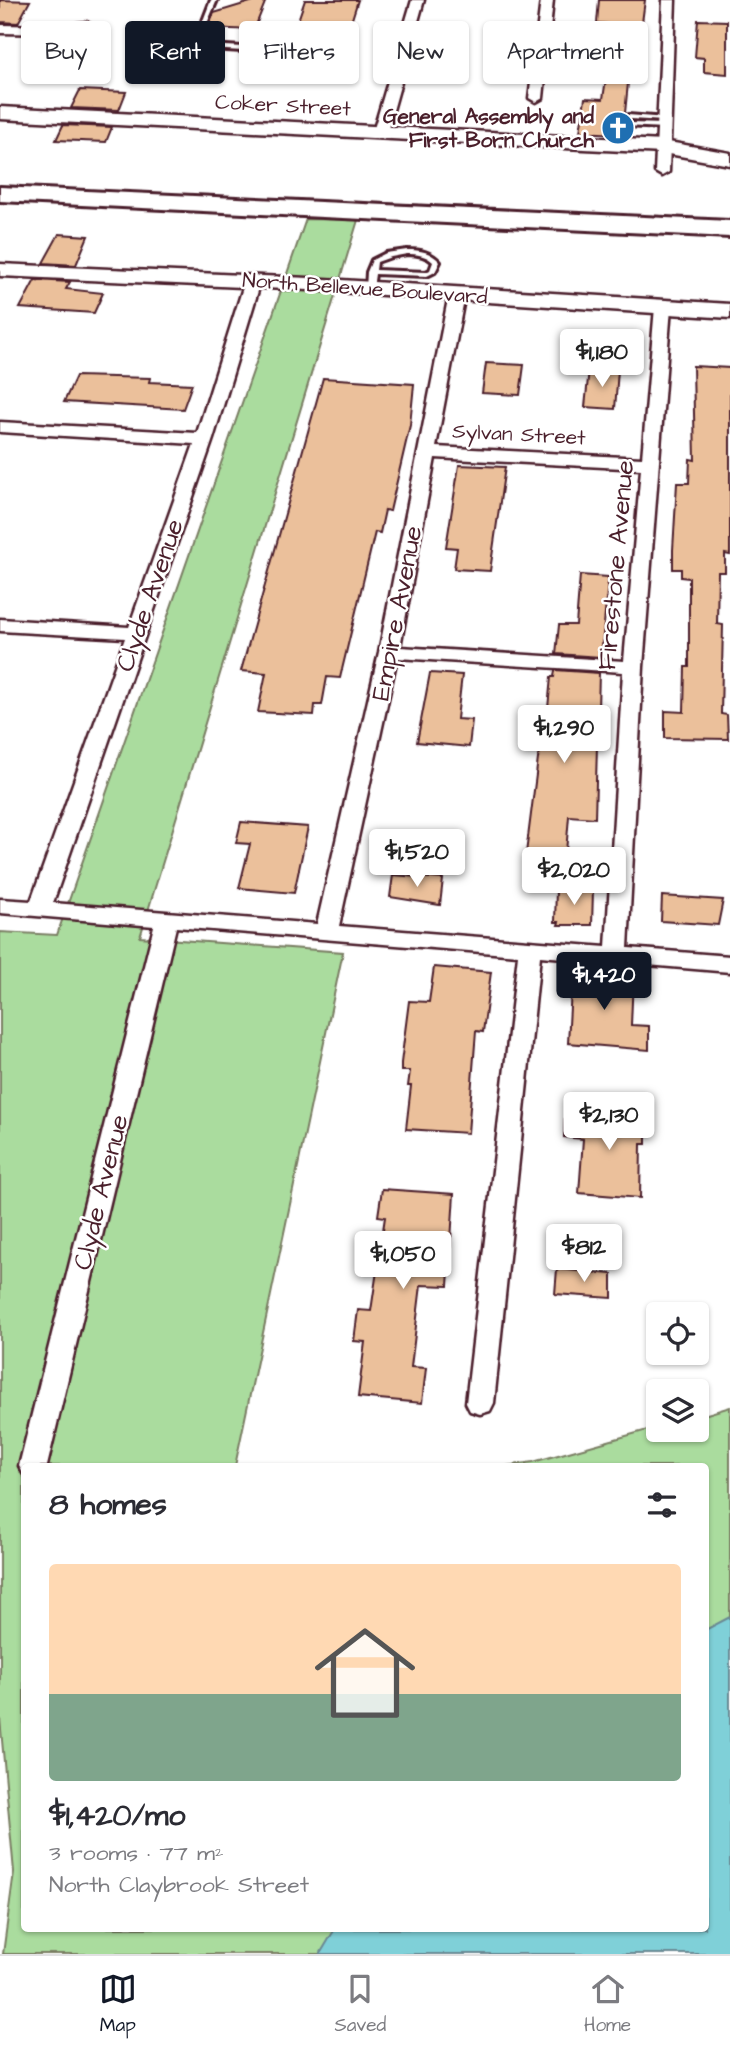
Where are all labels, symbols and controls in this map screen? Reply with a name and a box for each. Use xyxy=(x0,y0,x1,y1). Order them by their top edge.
chip: Buy xyxy=(21,21,111,84)
chip: Rent xyxy=(125,21,225,84)
chip: Filters xyxy=(239,21,359,84)
chip: New xyxy=(373,21,469,84)
chip: Apartment xyxy=(483,21,648,84)
street label: Coker Street xyxy=(214,87,352,124)
place label: General Assembly and First Born Church xyxy=(383,102,595,155)
church icon: General Assembly and First Born Church xyxy=(599,109,637,147)
street label: North Bellevue Boulevard xyxy=(242,265,489,312)
pin: $1,180 xyxy=(545,330,659,389)
text: $1,180 xyxy=(576,336,628,368)
street label: Sylvan Street xyxy=(451,417,587,454)
street label: Firestone Avenue xyxy=(589,459,643,672)
street label: Clyde Avenue xyxy=(107,514,195,677)
street label: Empire Avenue xyxy=(362,523,432,704)
pin: $1,290 xyxy=(507,706,621,765)
text: $1,290 xyxy=(534,712,594,744)
pin: $1,520 xyxy=(360,830,474,889)
text: $1,520 xyxy=(385,836,449,868)
pin: $2,020 xyxy=(517,848,631,907)
text: $2,020 xyxy=(538,854,610,886)
pin: $1,420 xyxy=(547,953,661,1012)
text: $1,420 xyxy=(572,959,636,991)
pin: $2,130 xyxy=(552,1092,666,1152)
text: $2,130 xyxy=(579,1099,639,1131)
street label: Clyde Avenue xyxy=(64,1111,140,1274)
pin: $812 xyxy=(543,1224,625,1284)
text: $812 xyxy=(562,1231,606,1263)
pin: $1,050 xyxy=(346,1232,460,1291)
text: $1,050 xyxy=(370,1238,436,1270)
map controls xyxy=(646,1302,709,1442)
button: locate xyxy=(646,1302,709,1365)
button: layers xyxy=(646,1379,709,1442)
text: 8 homes xyxy=(49,1484,167,1526)
icon: filters xyxy=(643,1486,681,1524)
icon: home xyxy=(302,1610,428,1736)
text: $1,420/mo xyxy=(49,1795,185,1837)
text: 3 rooms · 77 m² xyxy=(49,1837,224,1869)
text: North Claybrook Street xyxy=(49,1869,309,1901)
tab: Map xyxy=(99,1970,137,2039)
tab: Saved xyxy=(334,1970,386,2039)
tab: Home xyxy=(584,1970,631,2039)

